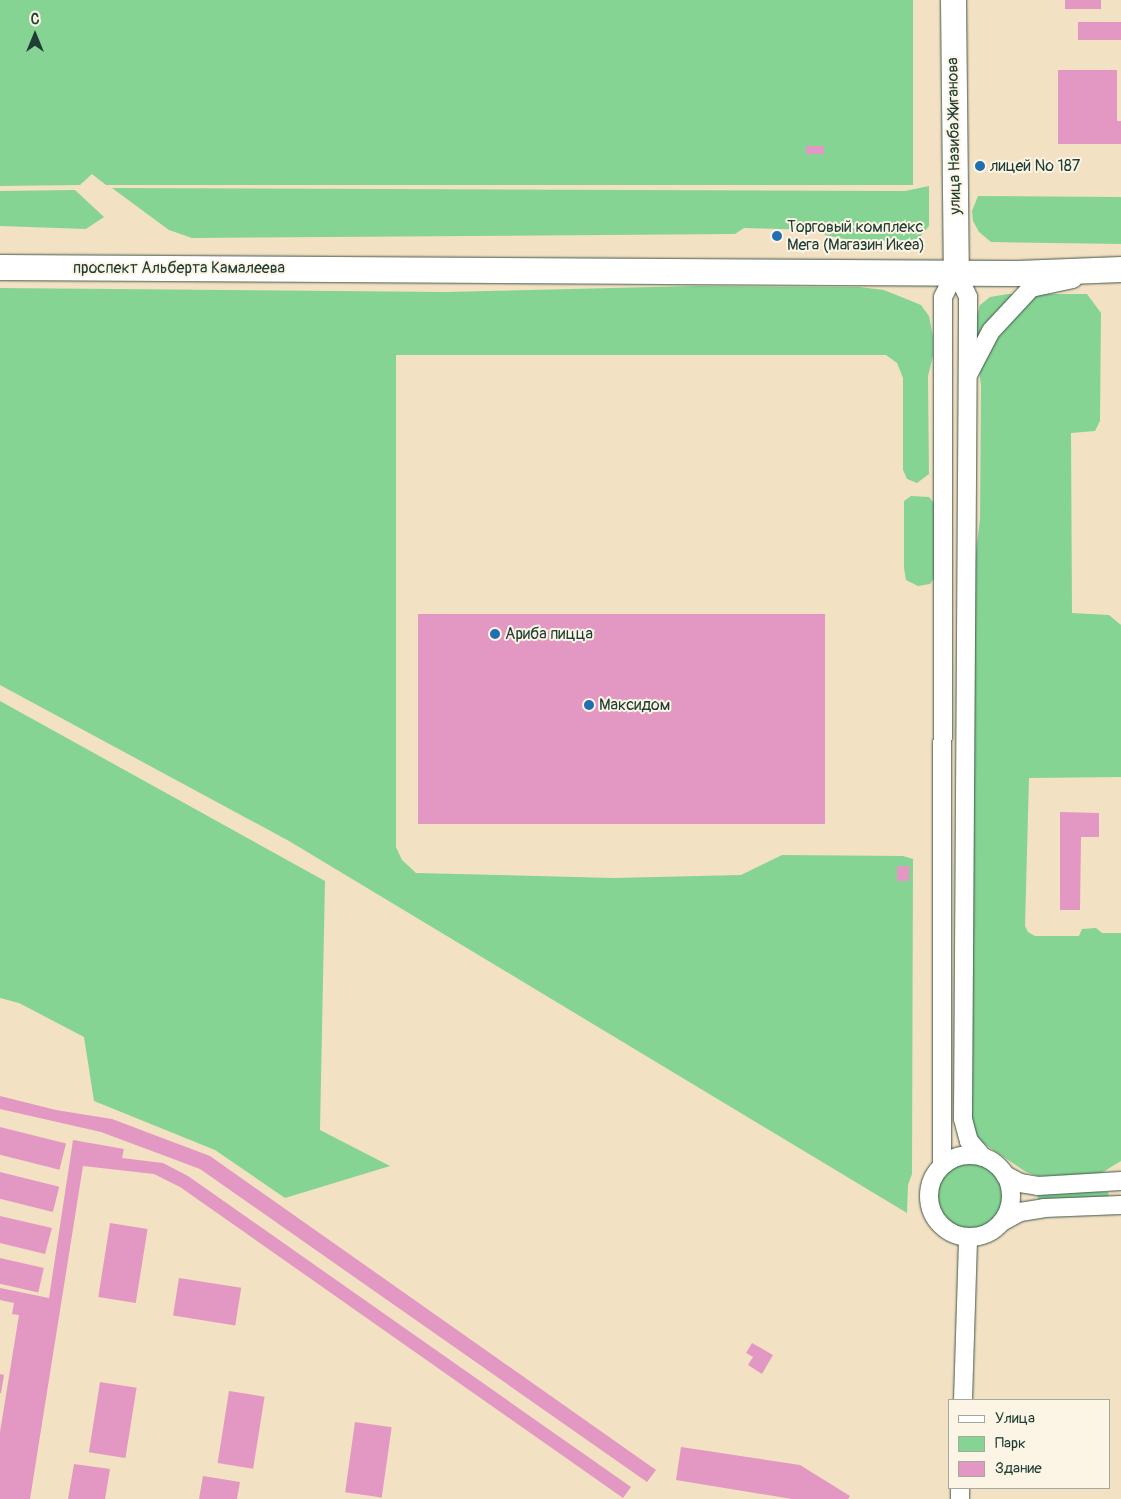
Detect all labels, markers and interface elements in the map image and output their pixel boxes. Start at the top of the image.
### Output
north arrow [10,10,60,60]
text: С [31,11,39,28]
street label: улица Назиба Жиганова [943,57,965,215]
place label: лицей № 187 [990,156,1080,176]
marker: лицей № 187 [974,160,986,172]
place label: Торговый комплекс Мега (Магазин Икеа) [787,217,925,255]
marker: Торговый комплекс Мега (Магазин Икеа) [771,230,783,242]
street label: проспект Альберта Камалеева [73,258,285,278]
place label: Ариба пицца [505,624,593,644]
marker: Ариба пицца [489,628,501,640]
place label: Максидом [599,695,670,715]
marker: Максидом [583,699,595,711]
legend [948,1399,1111,1489]
text: Улица [995,1409,1035,1428]
text: Парк [995,1434,1026,1453]
text: Здание [995,1459,1042,1478]

